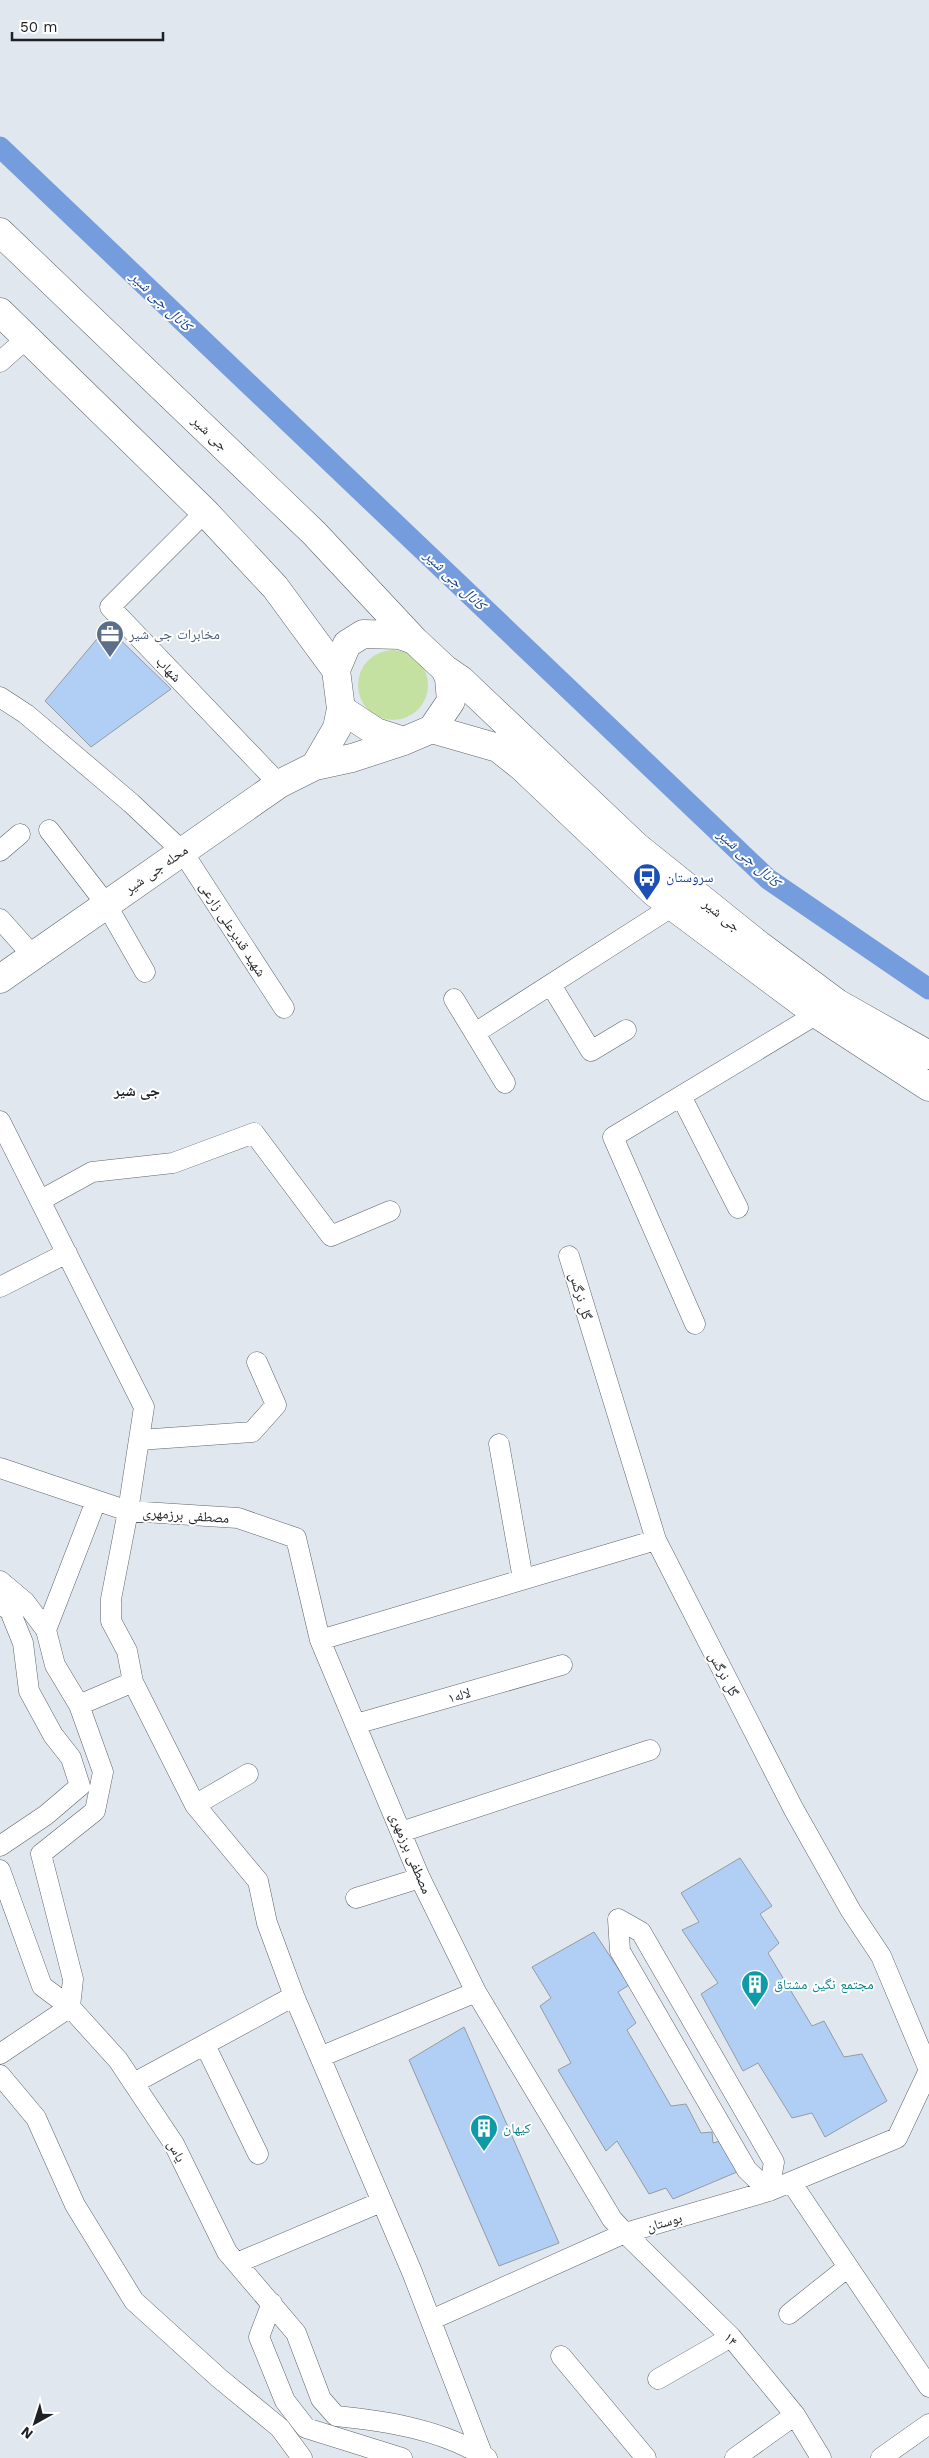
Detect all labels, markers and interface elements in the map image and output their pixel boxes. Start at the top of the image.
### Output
scale bar [12,10,164,42]
text: 50 m [20,18,57,36]
water label: کانال جی شیر [126,267,197,337]
street label: جی شیر [187,412,231,455]
water label: کانال جی شیر [420,546,491,616]
office icon: مخابرات جی شیر [95,619,125,658]
place label: مخابرات جی شیر [128,626,220,643]
street label: شهاب [153,653,185,685]
water label: کانال جی شیر [713,825,786,893]
street label: محله جی شیر [121,841,191,898]
bus stop icon: سروستان [632,862,662,901]
place label: سروستان [666,869,713,886]
street label: شهید قدیرعلی زارعی [196,879,270,980]
street label: جی شیر [699,895,744,936]
district label: جی شیر [113,1082,160,1100]
street label: گل نرگس [565,1271,596,1322]
street label: مصطفی برزمهری [142,1504,230,1527]
street label: گل نرگس [705,1649,743,1700]
street label: لاله۱ [446,1684,472,1706]
street label: مصطفی برزمهری [386,1810,435,1896]
building icon: مجتمع نگین مشتاق [740,1969,770,2008]
place label: مجتمع نگین مشتاق [774,1976,874,1994]
building icon: کیهان [469,2113,499,2152]
place label: کیهان [503,2120,531,2137]
street label: یاس [164,2137,189,2165]
street label: بوستان [644,2209,684,2236]
street label: ۱۴ [721,2329,741,2349]
north arrow [10,2398,60,2448]
text: N [18,2424,36,2443]

